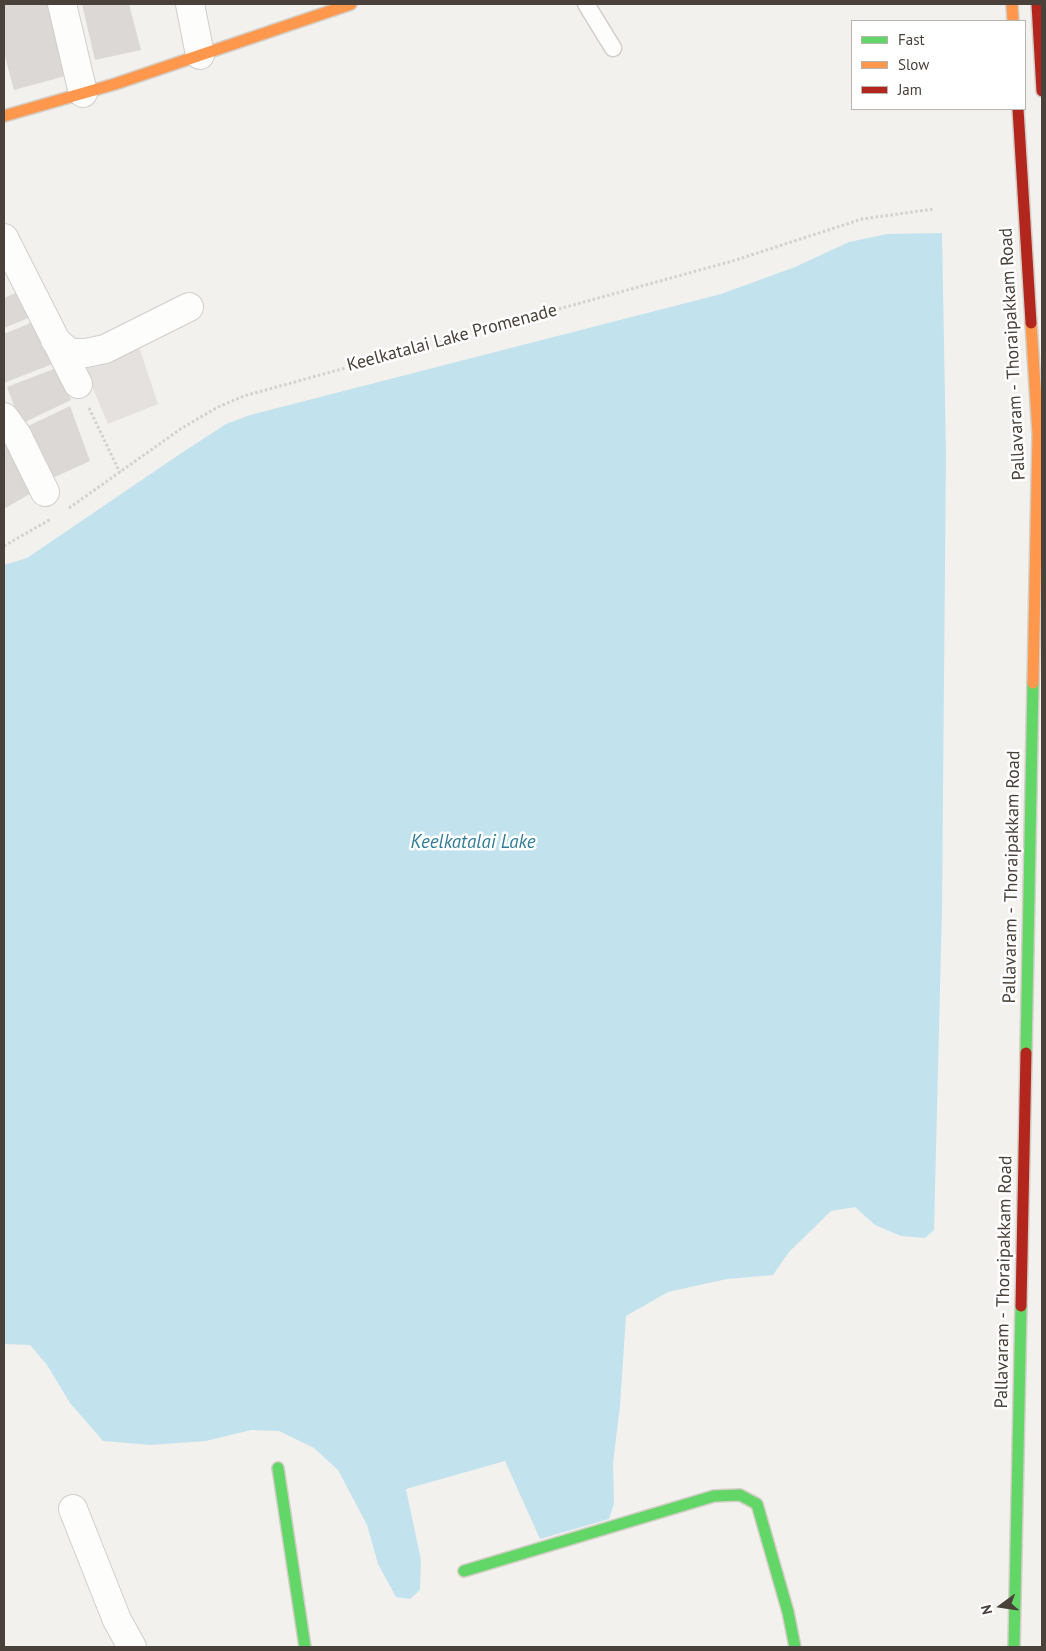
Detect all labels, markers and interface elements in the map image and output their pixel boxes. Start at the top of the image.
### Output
legend [851,20,1026,110]
text: Fast [898,30,925,49]
text: Slow [898,55,929,74]
text: Jam [898,80,922,99]
street label: Pallavaram - Thoraipakkam Road [996,227,1030,481]
street label: Keelkatalai Lake Promenade [345,300,559,376]
street label: Pallavaram - Thoraipakkam Road [999,750,1025,1004]
water label: Keelkatalai Lake [411,832,535,854]
street label: Pallavaram - Thoraipakkam Road [991,1155,1017,1409]
north arrow [976,1581,1026,1631]
text: N [977,1603,996,1616]

